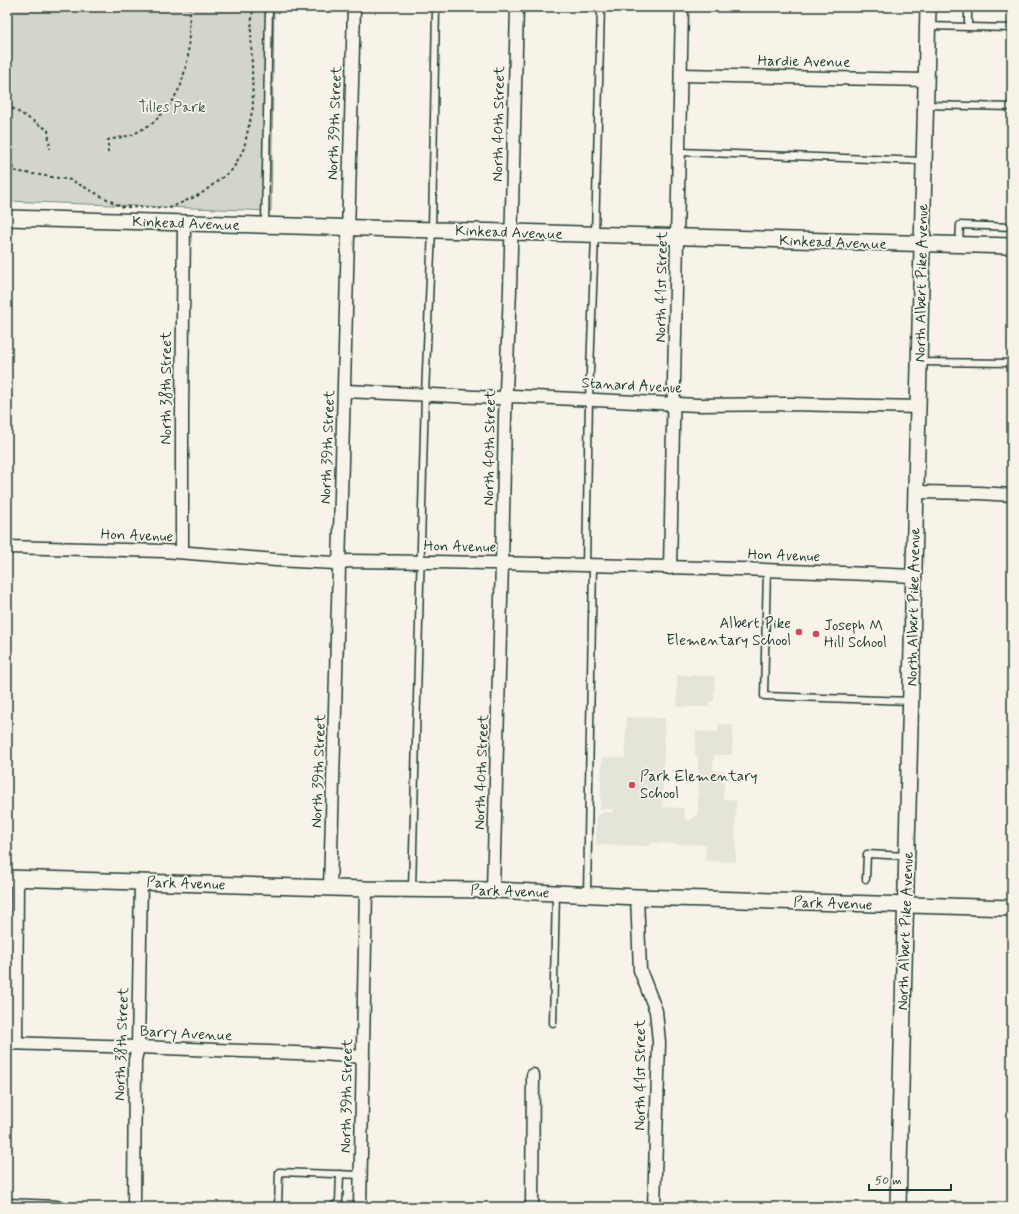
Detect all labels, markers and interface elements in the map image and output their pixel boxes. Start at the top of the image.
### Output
street label: Hardie Avenue [757,51,851,73]
street label: North 39th Street [323,65,347,180]
street label: North 40th Street [488,66,510,182]
park label: Tilles Park [138,98,206,118]
street label: North Albert Pike Avenue [911,203,933,363]
street label: Kinkead Avenue [132,212,240,236]
street label: Kinkead Avenue [455,221,563,245]
street label: North 41st Street [651,231,673,343]
street label: Kinkead Avenue [779,231,887,255]
street label: North 38th Street [157,331,177,445]
street label: Stanard Avenue [581,373,683,399]
street label: North 39th Street [316,389,340,504]
street label: North 40th Street [479,390,501,506]
street label: Hon Avenue [100,525,174,547]
street label: North Albert Pike Avenue [903,527,925,687]
street label: Hon Avenue [424,536,497,558]
street label: Hon Avenue [747,545,821,567]
place label: Albert Pike Elementary School [666,614,791,651]
place label: Joseph M Hill School [824,616,887,653]
marker: Albert Pike Elementary School [794,627,804,637]
marker: Joseph M Hill School [811,629,821,639]
street label: North 39th Street [307,713,331,828]
street label: North 40th Street [470,714,494,830]
place label: Park Elementary School [640,767,757,804]
marker: Park Elementary School [627,780,637,790]
street label: North Albert Pike Avenue [893,851,919,1011]
street label: Park Avenue [146,873,226,895]
street label: Park Avenue [470,881,550,903]
street label: Park Avenue [793,893,873,915]
street label: North 38th Street [110,987,134,1101]
street label: North 41st Street [631,1019,651,1131]
street label: Barry Avenue [139,1022,233,1046]
street label: North 39th Street [336,1039,358,1153]
scale bar [869,1166,951,1192]
text: 50 m [875,1173,902,1189]

